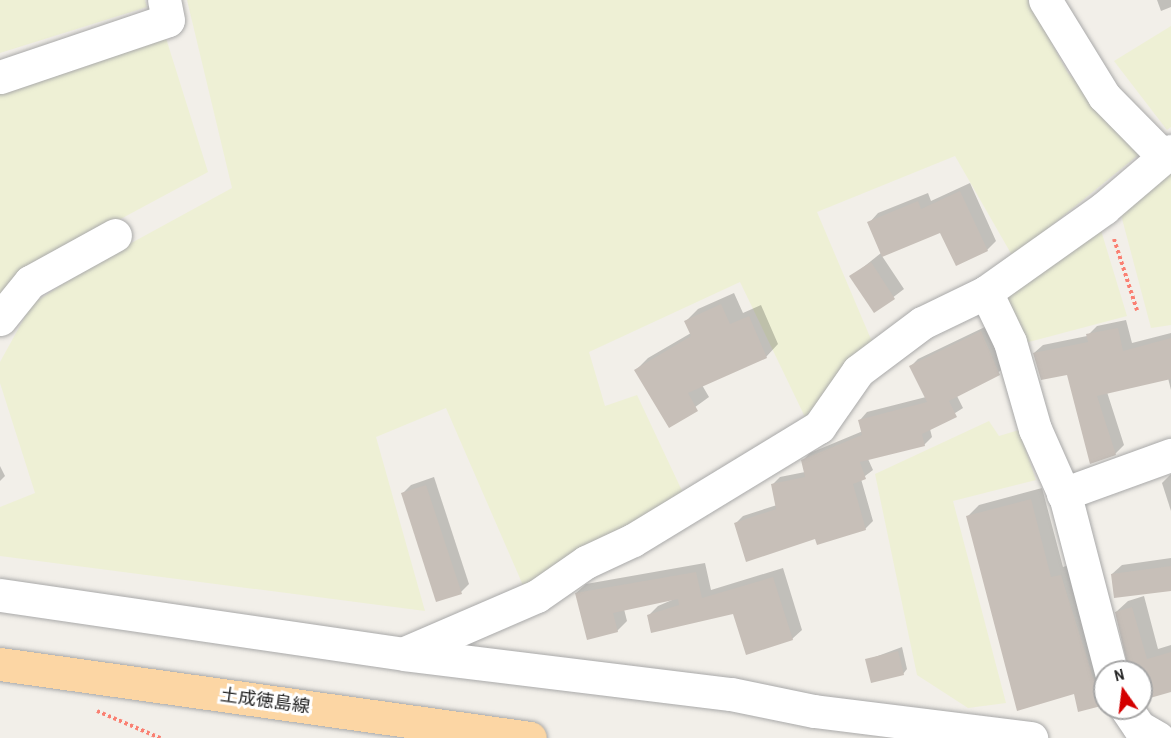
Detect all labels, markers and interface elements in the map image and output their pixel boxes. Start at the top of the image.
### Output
north arrow [1093,660,1153,720]
text: N [1112,663,1126,686]
street label: 土成徳島線 [219,684,311,718]

